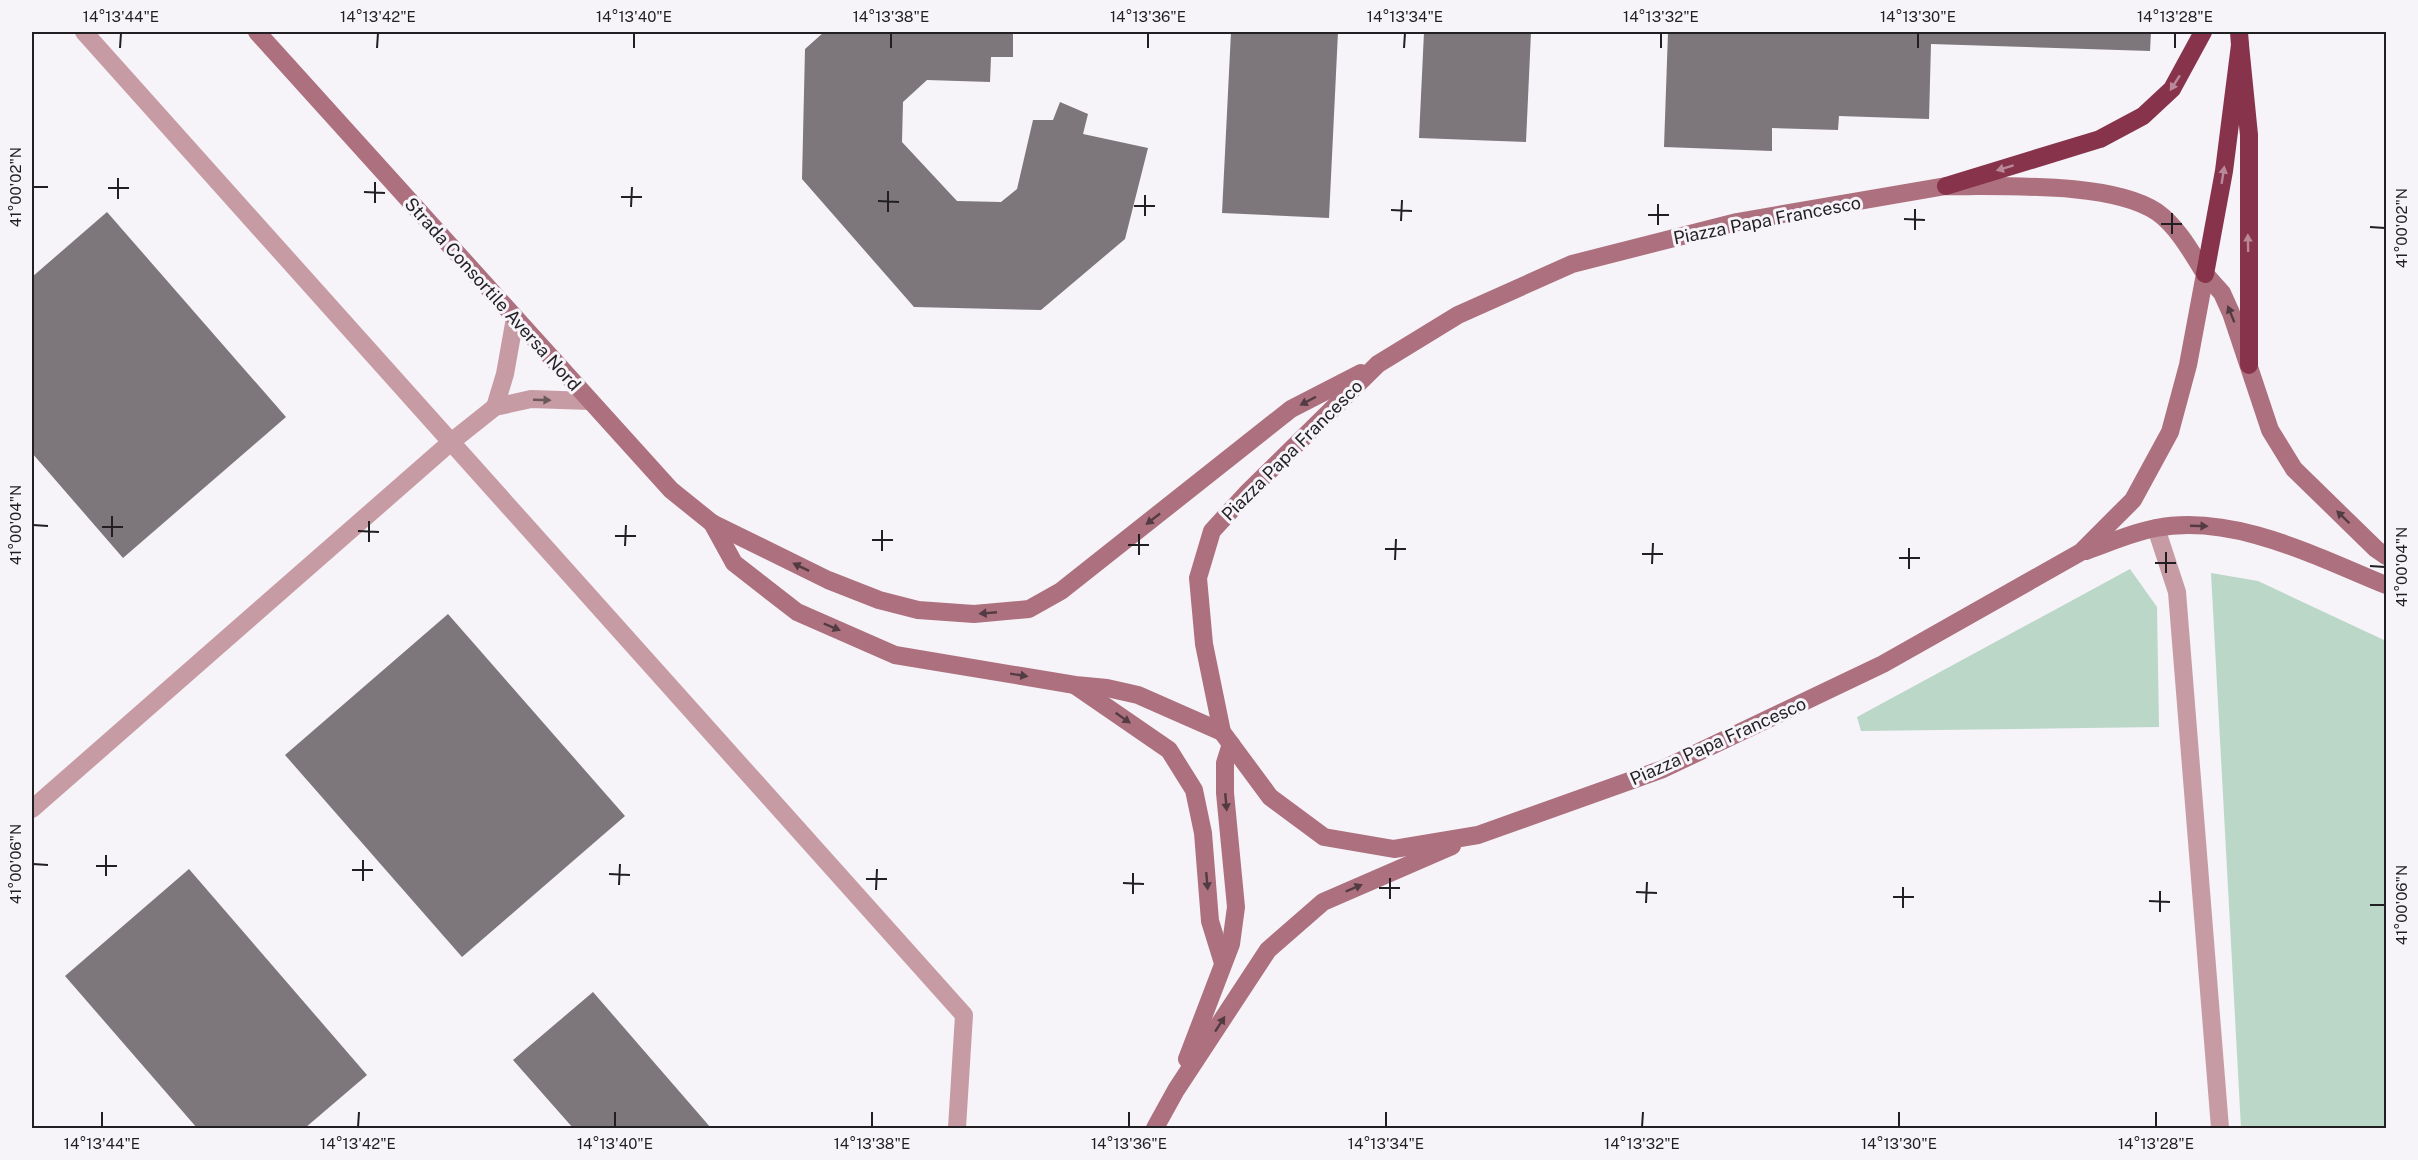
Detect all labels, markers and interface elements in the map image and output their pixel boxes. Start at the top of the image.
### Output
text: 14°13'44"E [83,8,159,25]
text: 14°13'42"E [340,8,416,25]
text: 14°13'40"E [596,8,672,25]
text: 14°13'38"E [853,8,929,25]
text: 14°13'36"E [1110,8,1186,25]
text: 14°13'34"E [1367,8,1443,25]
text: 14°13'32"E [1623,8,1699,25]
text: 14°13'30"E [1880,8,1956,25]
text: 14°13'28"E [2137,8,2213,25]
one-way arrow [2169,74,2180,91]
text: 41°00'02"N [7,147,24,227]
one-way arrow [1996,164,2014,173]
one-way arrow [2219,165,2228,184]
text: 41°00'02"N [2393,188,2410,268]
street label: Piazza Papa Francesco [1671,192,1863,248]
street label: Strada Consortile Aversa Nord [401,193,585,395]
one-way arrow [2243,234,2253,253]
one-way arrow [2226,305,2235,323]
street label: Piazza Papa Francesco [1217,375,1367,525]
one-way arrow [532,395,551,404]
one-way arrow [1299,396,1316,406]
text: 41°00'04"N [7,485,24,565]
one-way arrow [2336,511,2350,525]
one-way arrow [1145,512,1160,524]
one-way arrow [2189,521,2208,530]
text: 41°00'04"N [2393,527,2410,607]
one-way arrow [792,562,809,572]
one-way arrow [978,608,997,618]
one-way arrow [823,622,841,632]
one-way arrow [1010,671,1029,680]
street label: Piazza Papa Francesco [1627,693,1809,789]
one-way arrow [1115,712,1131,723]
one-way arrow [1221,792,1230,811]
text: 41°00'06"N [7,824,24,904]
text: 41°00'06"N [2393,865,2410,945]
one-way arrow [1202,871,1212,890]
one-way arrow [1345,883,1363,893]
one-way arrow [1214,1015,1225,1032]
text: 14°13'44"E [64,1135,140,1152]
text: 14°13'42"E [320,1135,396,1152]
text: 14°13'40"E [577,1135,653,1152]
text: 14°13'38"E [834,1135,910,1152]
text: 14°13'36"E [1091,1135,1167,1152]
text: 14°13'34"E [1348,1135,1424,1152]
text: 14°13'32"E [1604,1135,1680,1152]
text: 14°13'30"E [1861,1135,1937,1152]
text: 14°13'28"E [2118,1135,2194,1152]

